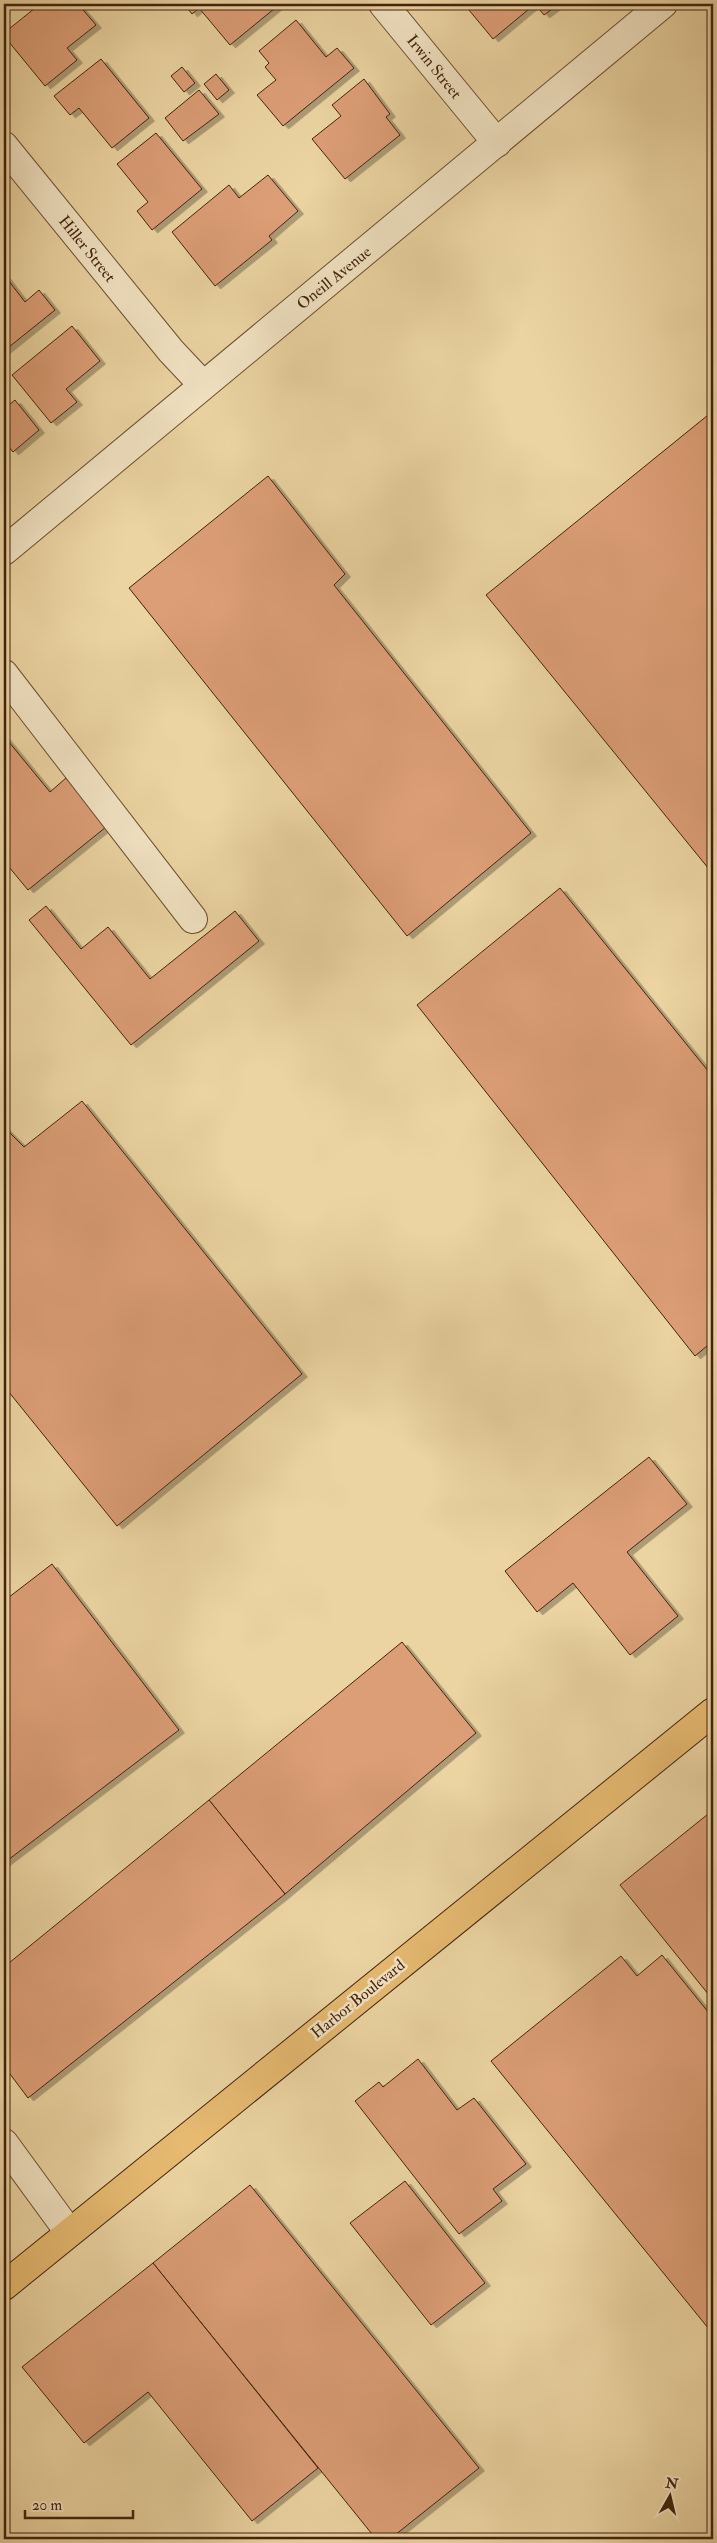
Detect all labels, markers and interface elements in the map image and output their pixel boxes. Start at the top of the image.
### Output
street label: Irwin Street [402,31,466,103]
street label: Hiller Street [54,212,120,286]
street label: Oneill Avenue [293,242,376,314]
street label: Harbor Boulevard [307,1955,409,2043]
north arrow [644,2470,694,2520]
text: N [663,2474,680,2493]
scale bar [25,2488,132,2520]
text: 20 m [32,2496,62,2515]

